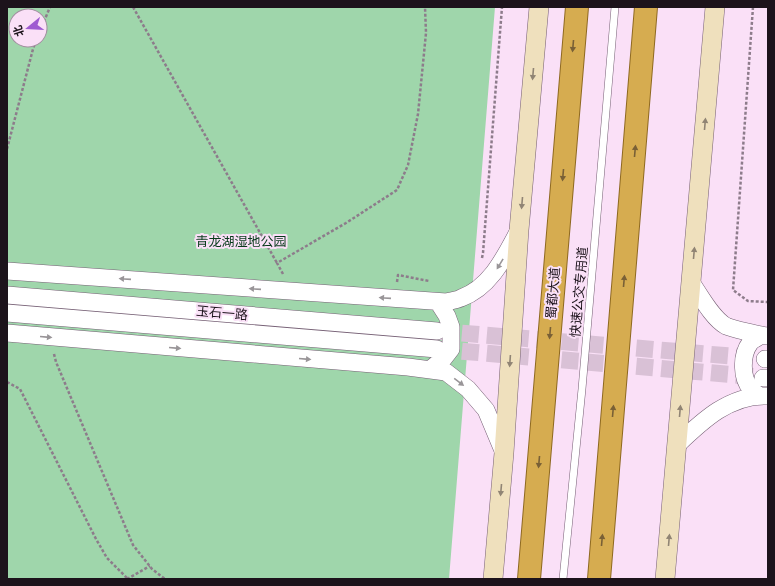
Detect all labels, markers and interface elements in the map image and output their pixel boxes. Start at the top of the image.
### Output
north arrow [8,8,48,48]
text: 北 [10,24,27,38]
one-way arrow [570,40,577,52]
one-way arrow [530,68,536,80]
one-way arrow [701,118,708,130]
one-way arrow [631,145,638,158]
one-way arrow [559,169,566,181]
one-way arrow [518,197,525,209]
park label: 青龙湖湿地公园 [195,233,287,250]
street label: 快速公交专用道 [567,246,591,338]
one-way arrow [690,247,697,259]
one-way arrow [497,258,504,270]
street label: 蜀都大道 [542,266,564,320]
one-way arrow [621,275,627,287]
one-way arrow [119,276,131,283]
one-way arrow [249,285,261,292]
one-way arrow [379,295,391,302]
street label: 玉石一路 [195,302,249,324]
one-way arrow [546,327,553,339]
one-way arrow [40,333,52,340]
one-way arrow [169,344,181,351]
one-way arrow [299,355,311,362]
one-way arrow [507,355,514,367]
one-way arrow [454,378,465,386]
one-way arrow [610,405,617,417]
one-way arrow [676,405,683,417]
one-way arrow [535,456,542,468]
one-way arrow [497,484,504,497]
one-way arrow [599,534,606,546]
one-way arrow [665,534,672,546]

